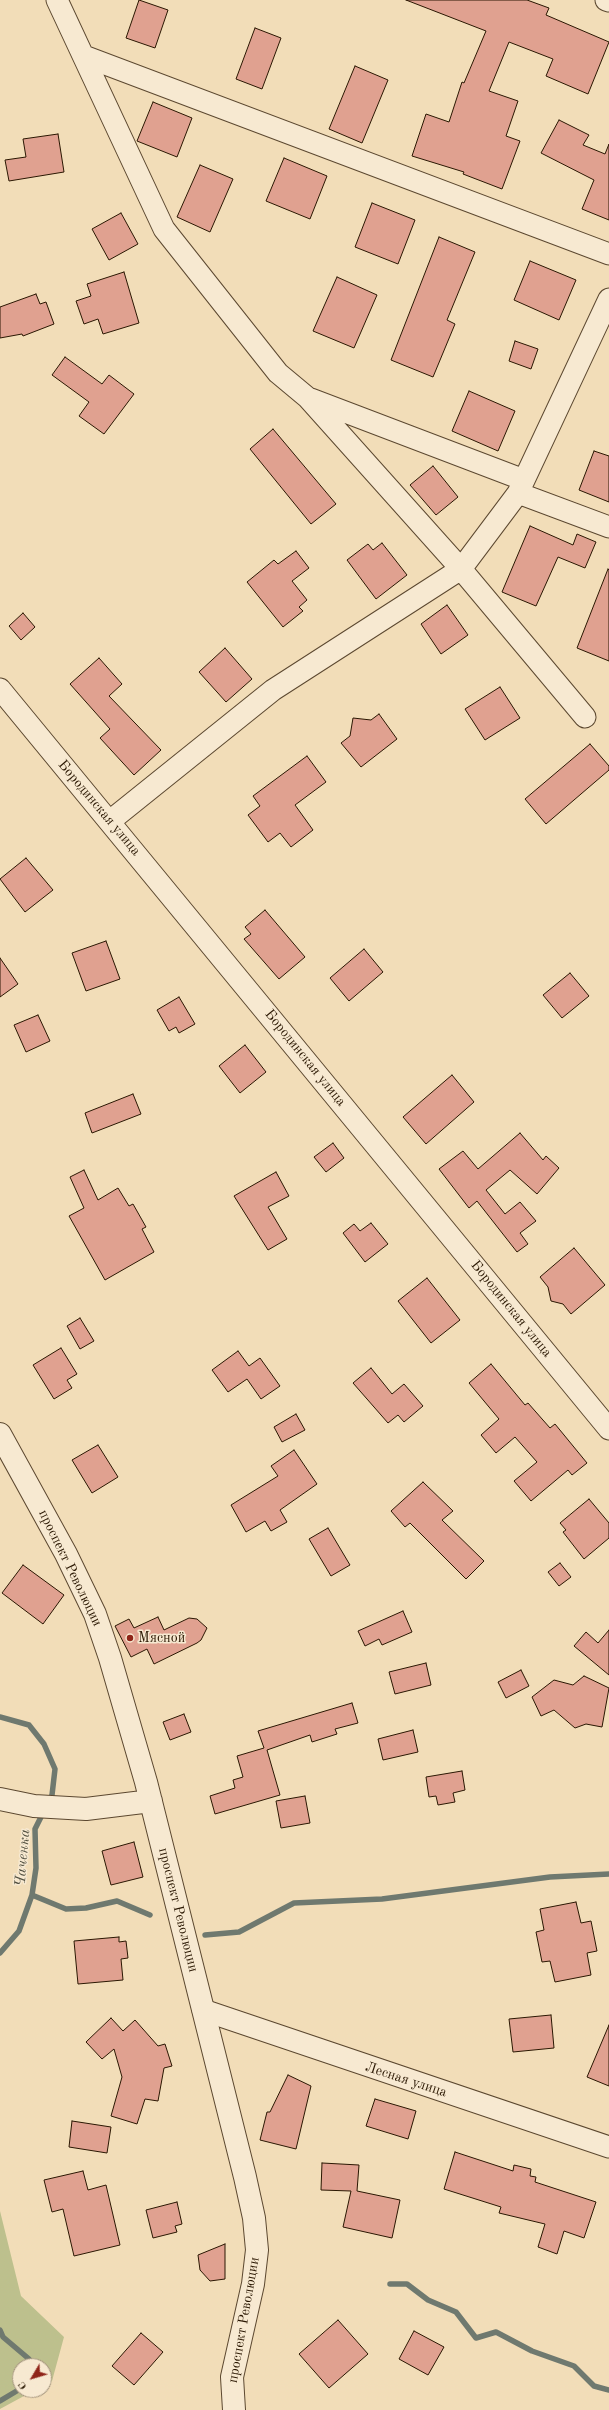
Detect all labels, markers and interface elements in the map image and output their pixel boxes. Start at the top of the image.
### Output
street label: Бородинская улица [54,757,144,859]
street label: Бородинская улица [261,1006,349,1110]
street label: Бородинская улица [467,1257,555,1361]
street label: проспект Революции [34,1507,106,1629]
place label: Мясной [138,1630,185,1646]
marker: Мясной [125,1633,135,1643]
water label: Чаченка [12,1828,34,1888]
street label: проспект Революции [154,1846,202,1974]
street label: Лесная улица [363,2059,449,2101]
street label: проспект Революции [225,2256,263,2384]
north arrow [12,2358,52,2398]
text: С [16,2379,30,2391]

